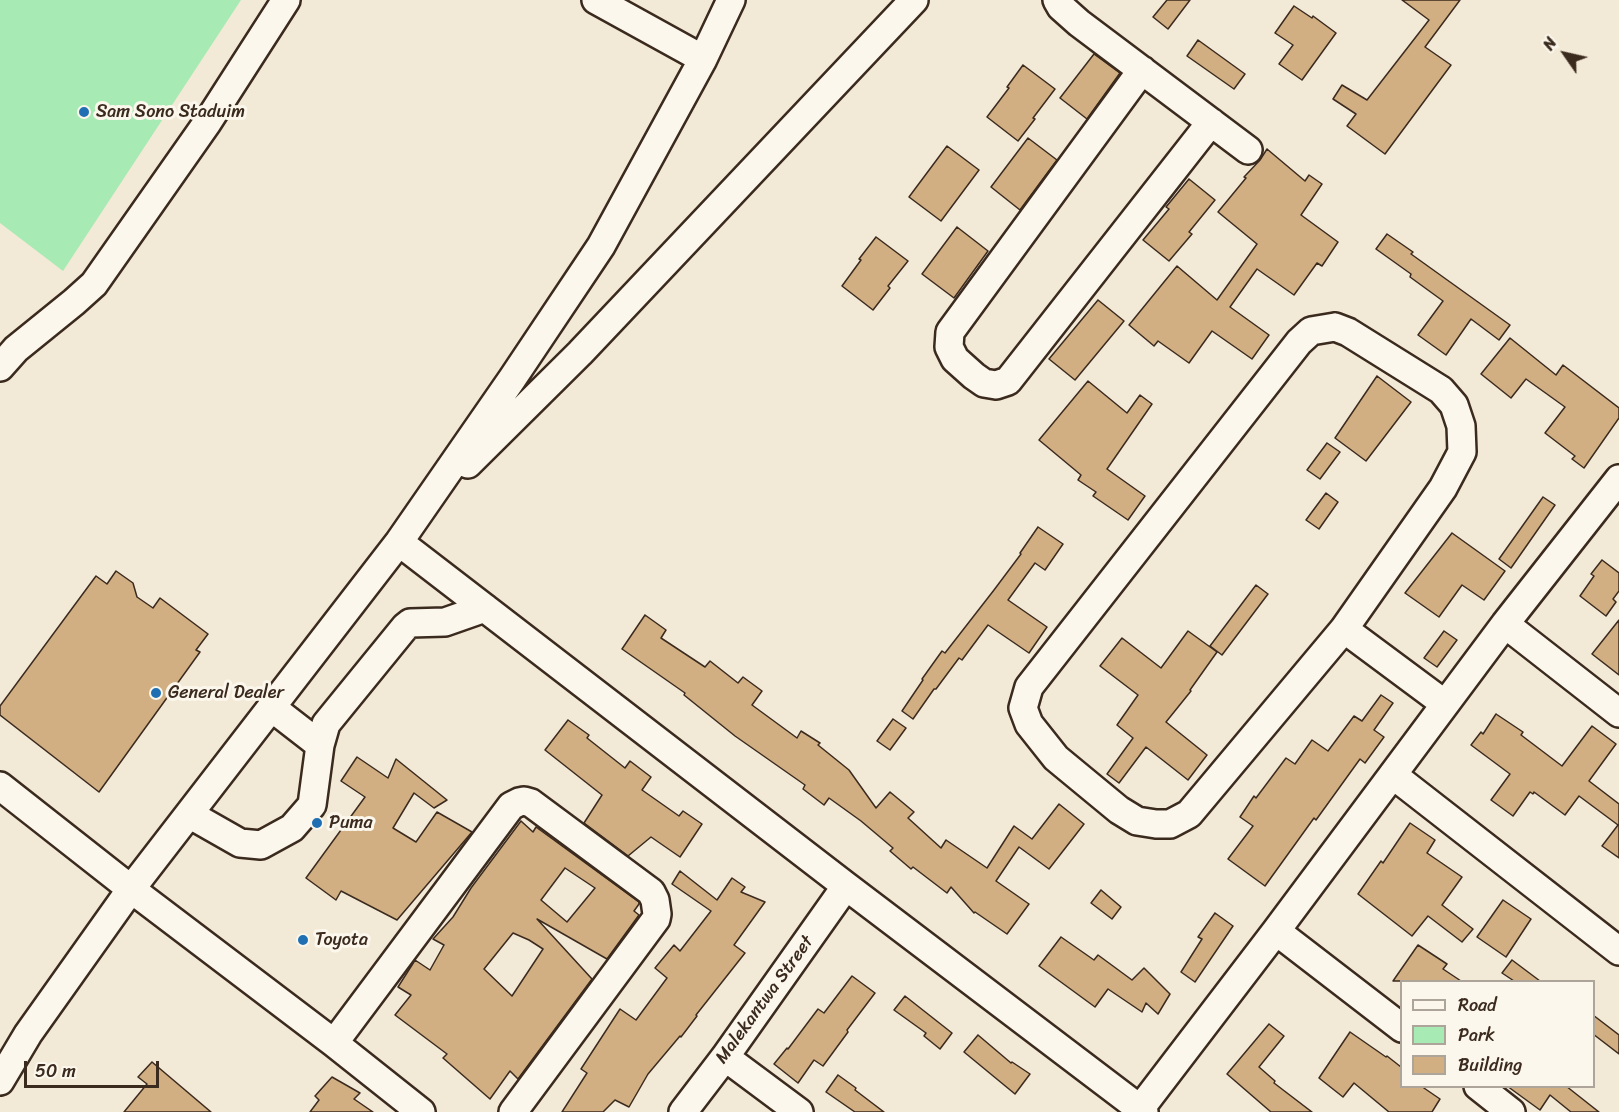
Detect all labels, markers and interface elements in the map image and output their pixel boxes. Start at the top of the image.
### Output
north arrow [1535,24,1595,84]
text: N [1535,31,1565,56]
place label: Sam Sono Staduim [96,101,245,123]
marker: Sam Sono Staduim [77,105,91,119]
place label: General Dealer [168,682,284,704]
marker: General Dealer [149,686,163,700]
place label: Puma [329,812,372,834]
marker: Puma [310,816,324,830]
place label: Toyota [315,929,368,951]
street label: Malekantwa Street [711,932,819,1068]
marker: Toyota [296,933,310,947]
legend [1400,980,1595,1088]
text: Road [1458,989,1497,1021]
text: Park [1458,1019,1495,1051]
scale bar [27,1049,162,1087]
text: Building [1458,1049,1522,1081]
text: 50 m [35,1055,76,1087]

